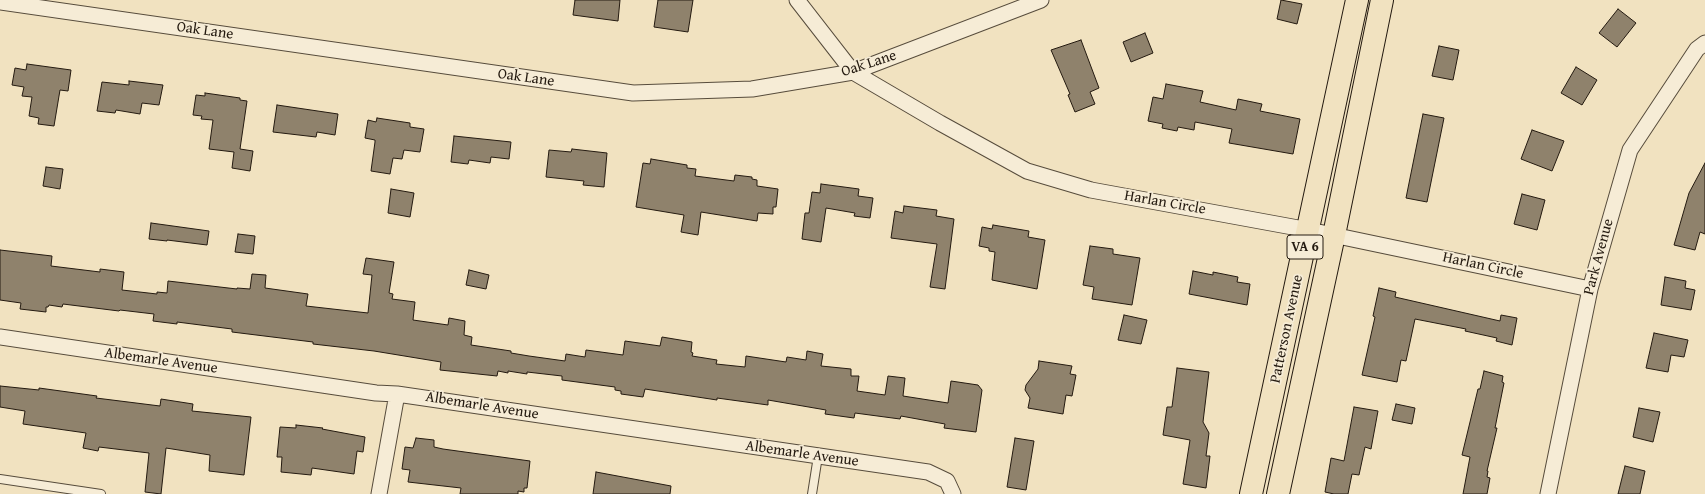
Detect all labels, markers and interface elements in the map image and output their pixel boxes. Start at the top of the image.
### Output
street label: Oak Lane [176,18,234,44]
street label: Oak Lane [839,47,899,81]
street label: Oak Lane [497,65,555,91]
street label: Harlan Circle [1123,187,1207,219]
street label: Park Avenue [1580,217,1618,297]
road number: VA 6 [1287,235,1323,259]
street label: Harlan Circle [1441,249,1525,283]
street label: Patterson Avenue [1267,273,1307,385]
street label: Albemarle Avenue [103,344,219,378]
street label: Albemarle Avenue [424,388,540,424]
street label: Albemarle Avenue [744,437,860,471]

